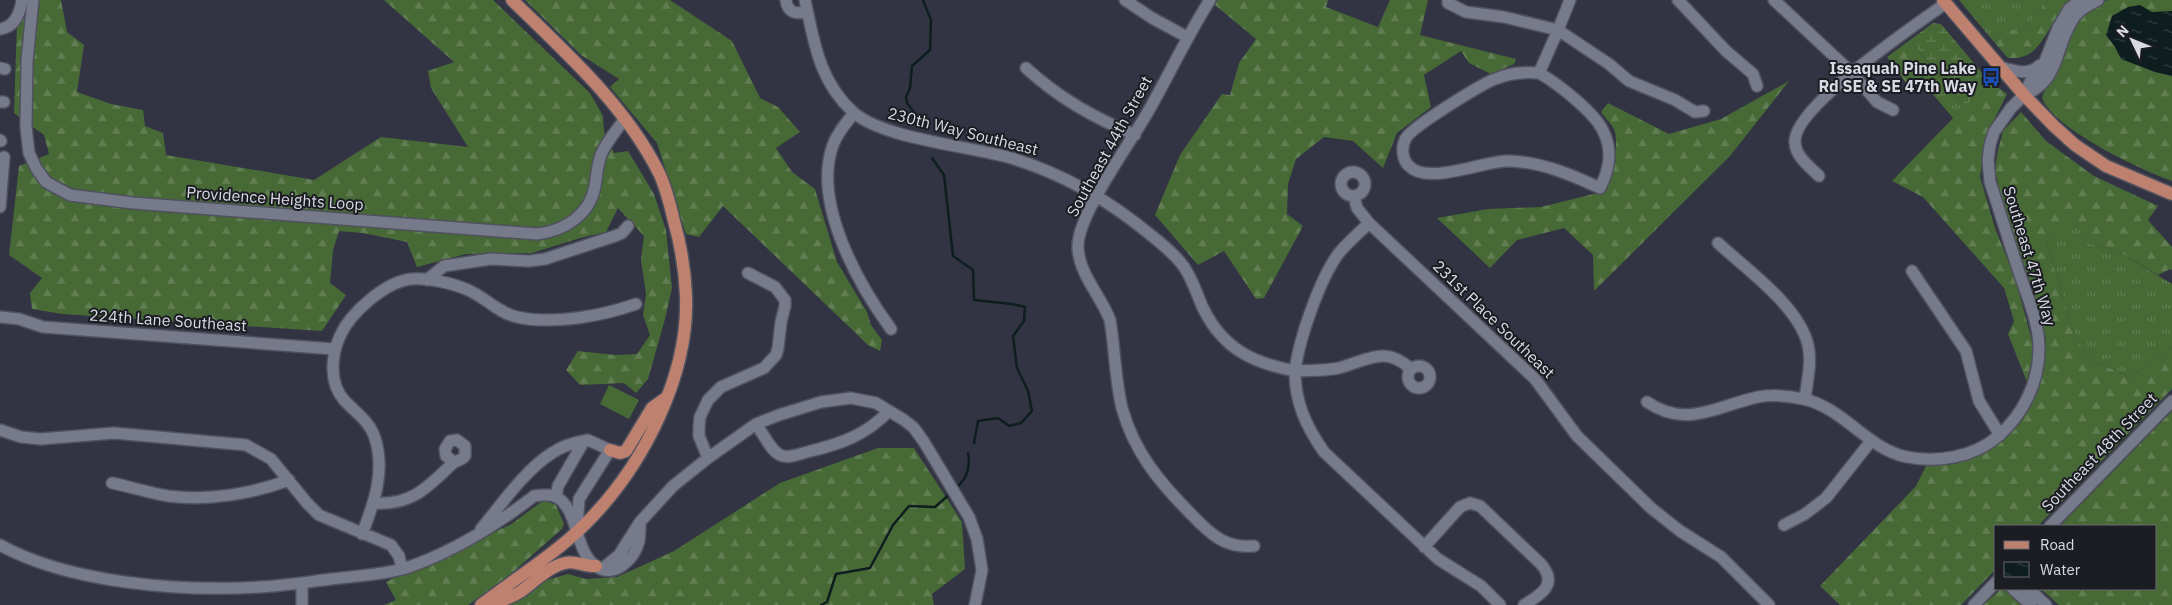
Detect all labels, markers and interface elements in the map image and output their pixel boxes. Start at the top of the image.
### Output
north arrow [2107,15,2157,65]
text: N [2112,21,2133,41]
place label: Issaquah Pine Lake Rd SE & SE 47th Way [1818,58,1976,96]
bus stop icon: Issaquah Pine Lake Rd SE & SE 47th Way [1980,66,2002,88]
street label: Southeast 44th Street [1062,72,1156,220]
street label: 230th Way Southeast [886,103,1040,159]
street label: Providence Heights Loop [186,182,364,214]
street label: Southeast 47th Way [1999,184,2061,328]
street label: 231st Place Southeast [1429,256,1559,382]
street label: 224th Lane Southeast [88,305,248,335]
street label: Southeast 48th Street [2037,388,2161,516]
legend [1994,525,2157,590]
text: Road [2040,535,2075,554]
text: Water [2040,560,2081,579]

